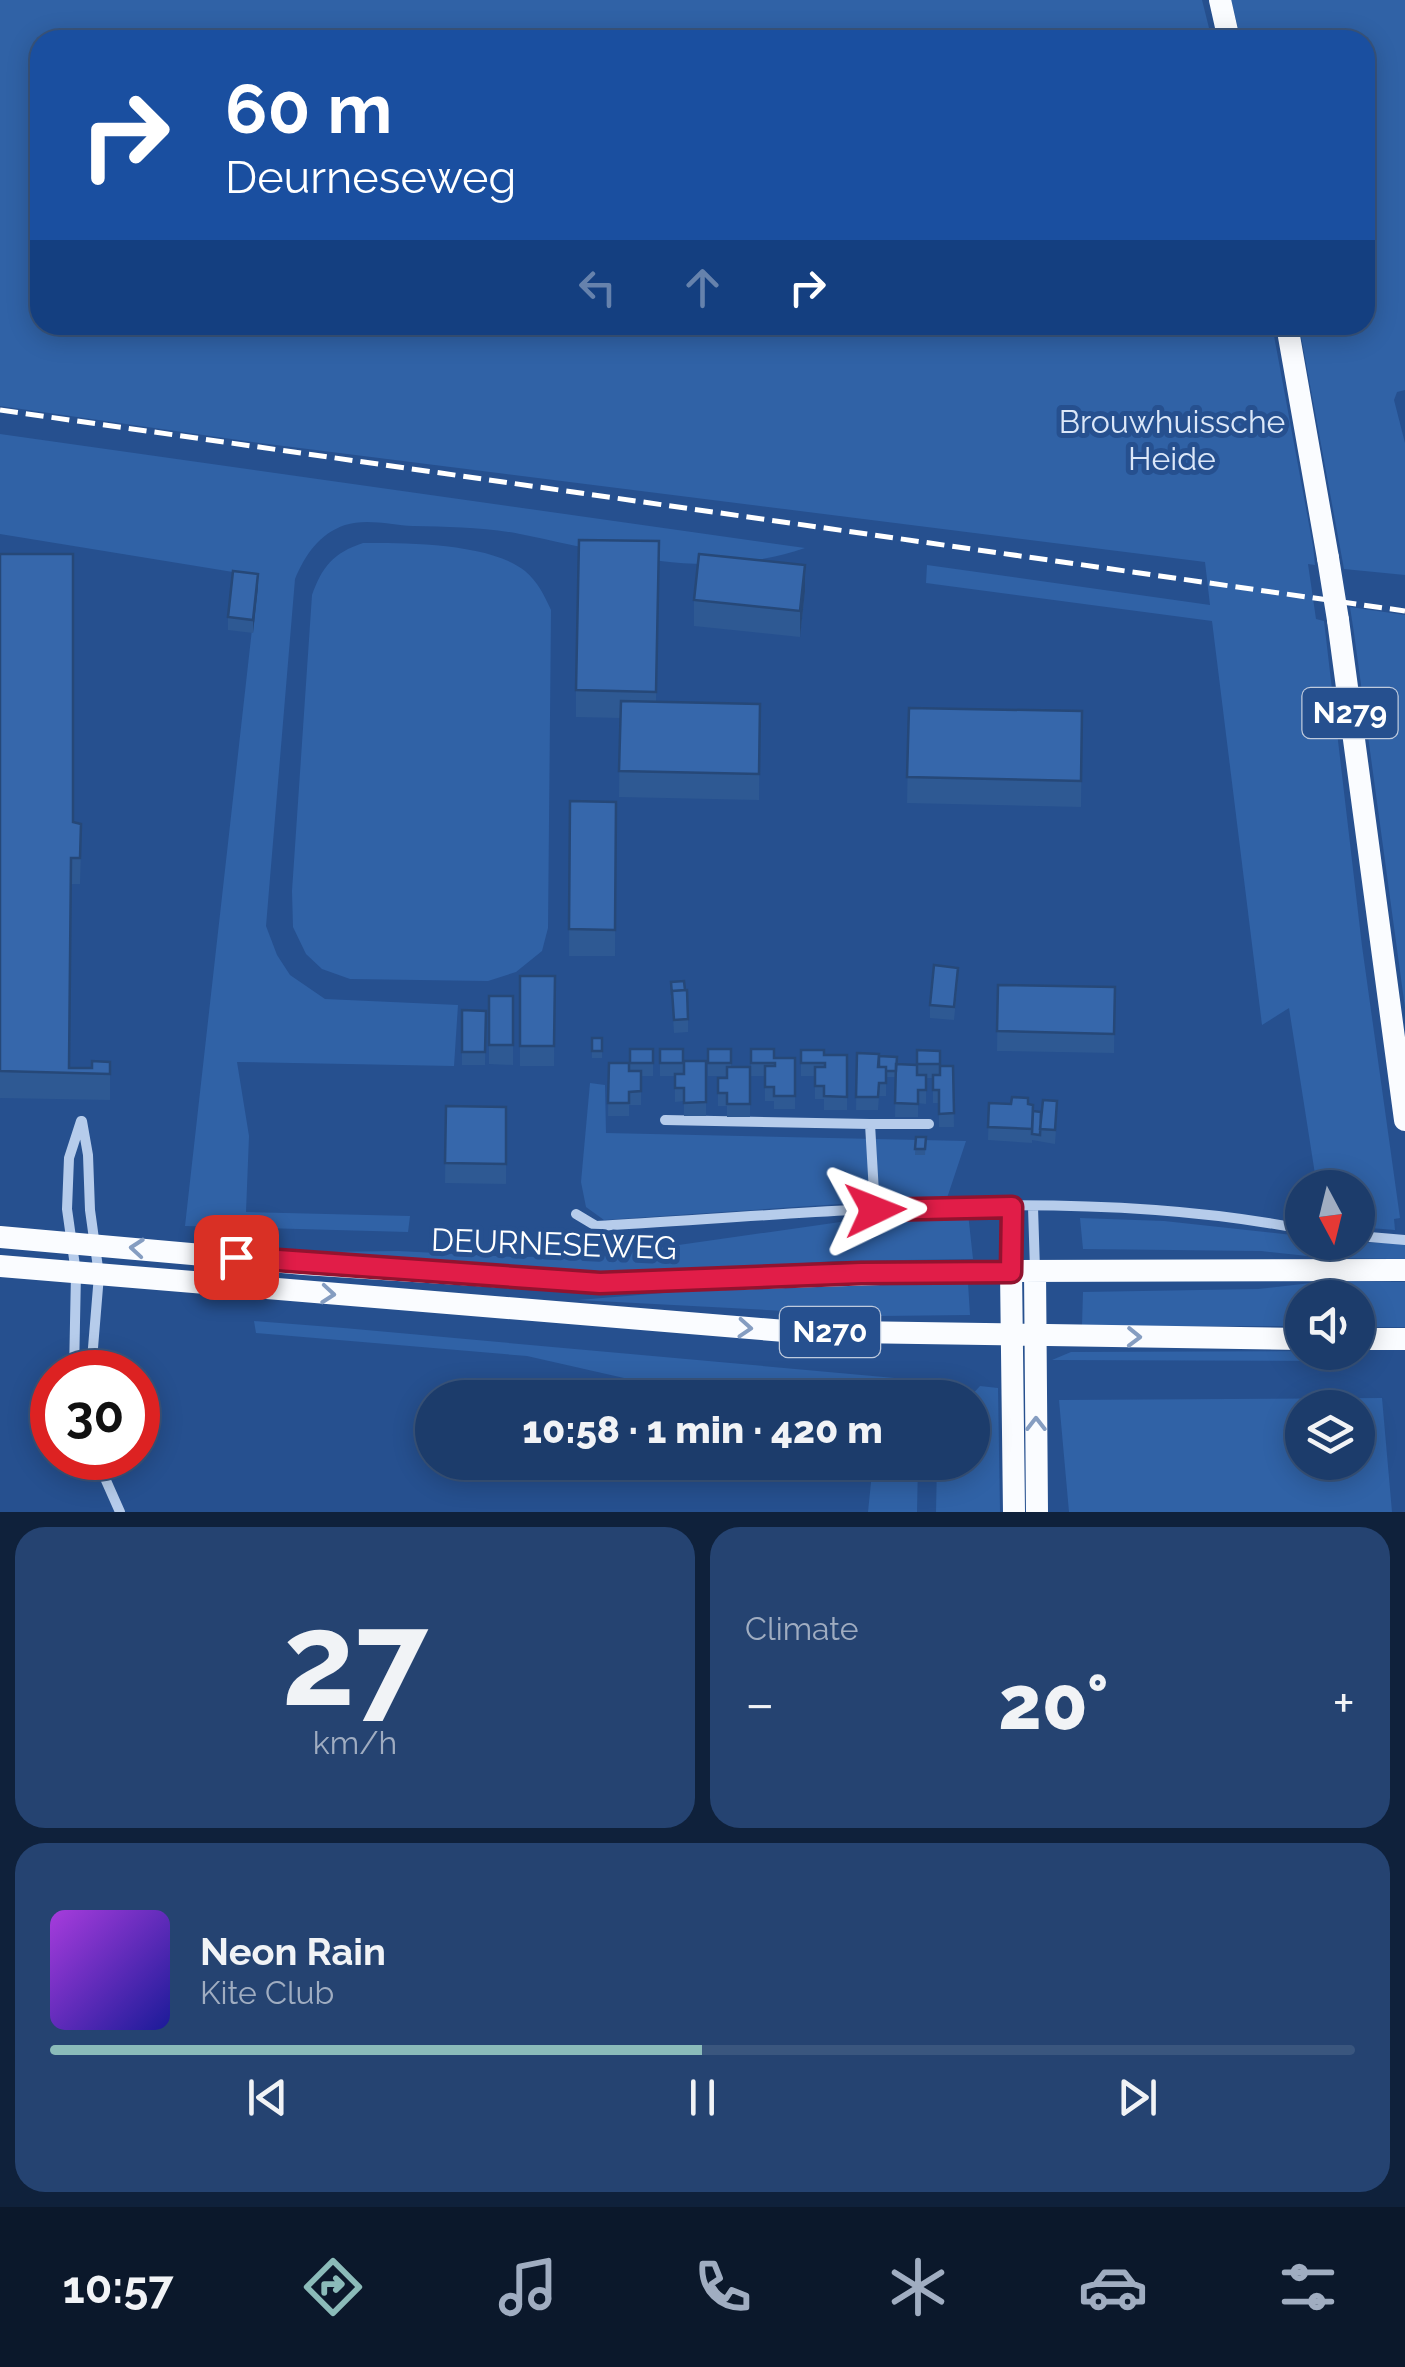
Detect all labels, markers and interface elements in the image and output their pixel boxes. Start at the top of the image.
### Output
text: 60 m [225,67,392,149]
icon: right [60,70,190,200]
text: Deurneseweg [225,151,516,204]
icon: left [570,260,625,315]
icon: ahead [675,260,730,315]
icon: right [780,260,835,315]
park label: Brouwhuissche Heide [1059,403,1285,477]
road number: N279 [1302,688,1398,738]
position arrow [823,1158,927,1262]
north arrow [1285,1170,1375,1260]
map controls [1285,1170,1375,1480]
pin [194,1215,279,1300]
street label: DEURNESEWEG [431,1221,677,1266]
icon: arrive [209,1230,264,1285]
one-way arrow [129,1237,145,1259]
button: sound [1285,1280,1375,1370]
one-way arrow [321,1282,337,1304]
road number: N270 [780,1307,880,1357]
one-way arrow [738,1317,754,1338]
one-way arrow [1126,1326,1142,1348]
speed limit sign: 30 [30,1350,160,1480]
button: layers [1285,1390,1375,1480]
text: 10:58 · 1 min · 420 m [522,1407,883,1452]
one-way arrow [1025,1416,1047,1432]
text: 27 [282,1583,428,1735]
text: Climate [745,1610,859,1647]
text: 20° [998,1658,1109,1747]
text: − [745,1671,775,1736]
text: + [1332,1671,1355,1736]
text: km/h [313,1724,397,1761]
text: Neon Rain [200,1929,386,1974]
text: Kite Club [200,1974,334,2011]
icon: previous [240,2070,295,2125]
icon: pause [675,2070,730,2125]
icon: next [1110,2070,1165,2125]
icon: directions [298,2252,368,2322]
icon: music [493,2252,563,2322]
icon: phone [688,2252,758,2322]
icon: climate [883,2252,953,2322]
icon: car [1078,2252,1148,2322]
icon: filters [1273,2252,1343,2322]
text: 10:57 [62,2261,174,2314]

